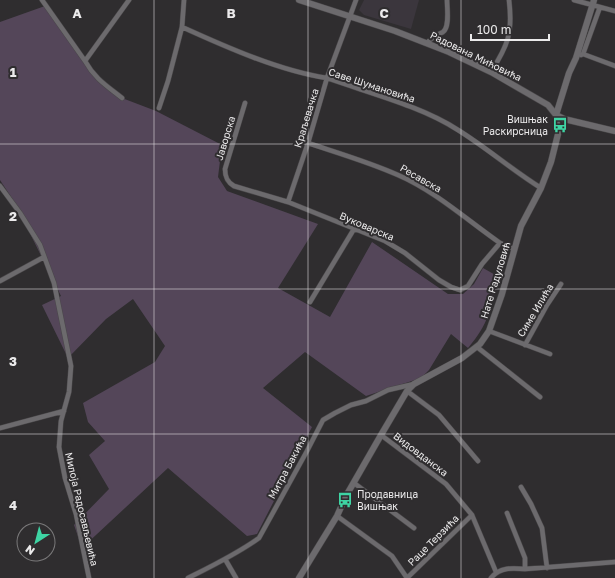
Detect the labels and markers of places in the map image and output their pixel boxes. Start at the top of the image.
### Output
place label: Вишњак Раскирсница [483,113,548,137]
bus stop icon: Вишњак Раскирсница [551,116,569,134]
place label: Продавница Вишњак [357,488,418,512]
bus stop icon: Продавница Вишњак [336,491,354,509]

